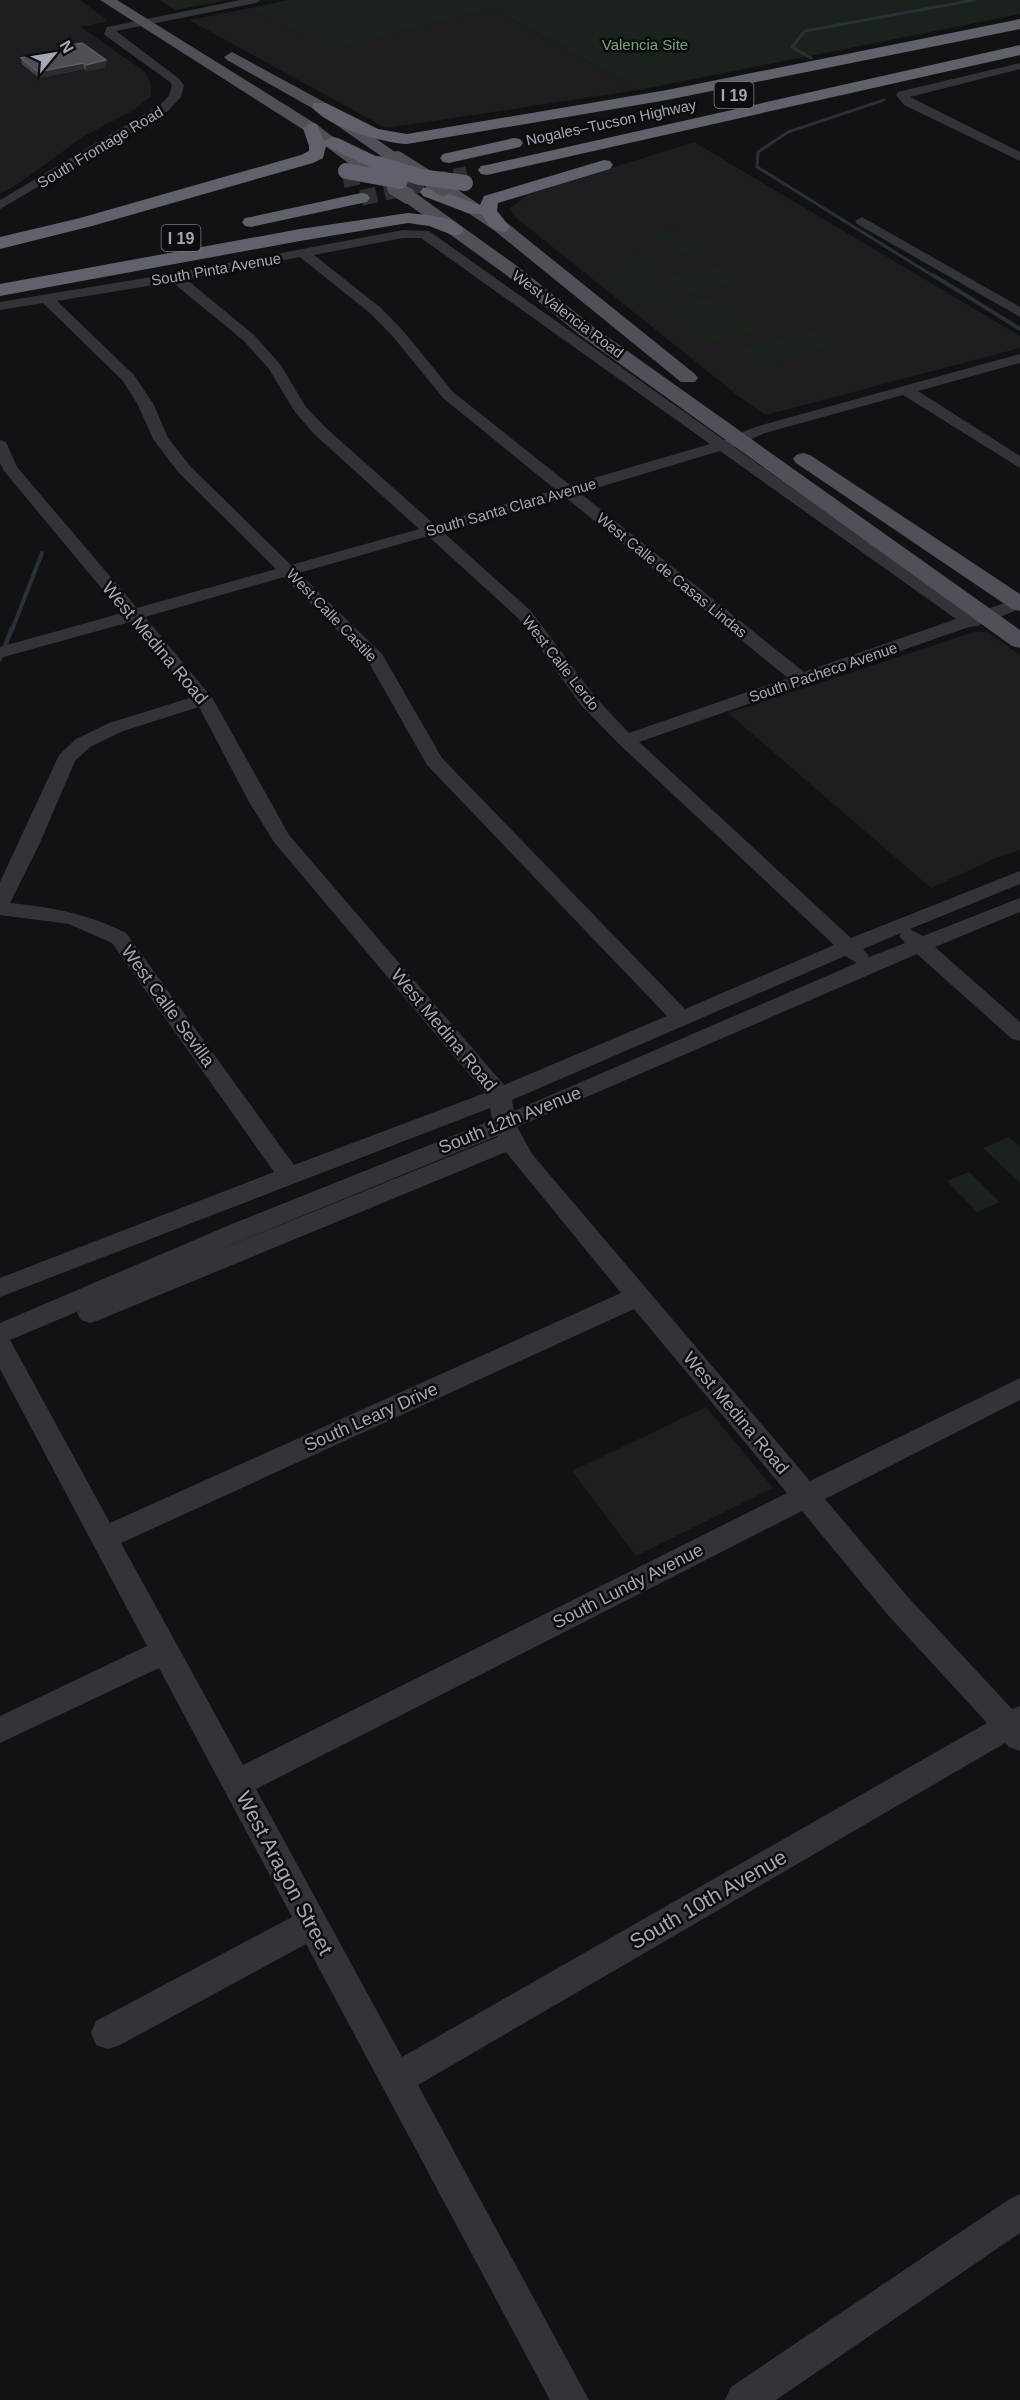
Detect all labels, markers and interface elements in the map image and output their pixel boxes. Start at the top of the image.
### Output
north arrow [24,24,84,84]
park label: Valencia Site [602,36,688,53]
text: N [56,37,77,56]
road number: I 19 [714,82,754,108]
street label: Nogales–Tucson Highway [524,96,698,148]
street label: South Frontage Road [34,103,166,191]
road number: I 19 [162,225,201,251]
street label: South Pinta Avenue [150,249,282,289]
street label: West Valencia Road [509,267,627,361]
street label: South Santa Clara Avenue [424,474,598,540]
street label: West Calle de Casas Lindas [594,509,750,641]
street label: West Calle Castile [283,565,381,665]
street label: West Medina Road [98,578,212,708]
street label: West Calle Lerdo [519,613,603,713]
street label: South Pacheco Avenue [747,639,899,705]
street label: West Calle Sevilla [117,942,219,1071]
street label: West Medina Road [387,965,501,1095]
street label: South 12th Avenue [436,1082,584,1158]
street label: West Medina Road [679,1348,793,1478]
street label: South Leary Drive [301,1379,441,1455]
street label: South Lundy Avenue [550,1539,706,1633]
street label: West Aragon Street [232,1787,338,1959]
street label: South 10th Avenue [626,1845,790,1953]

